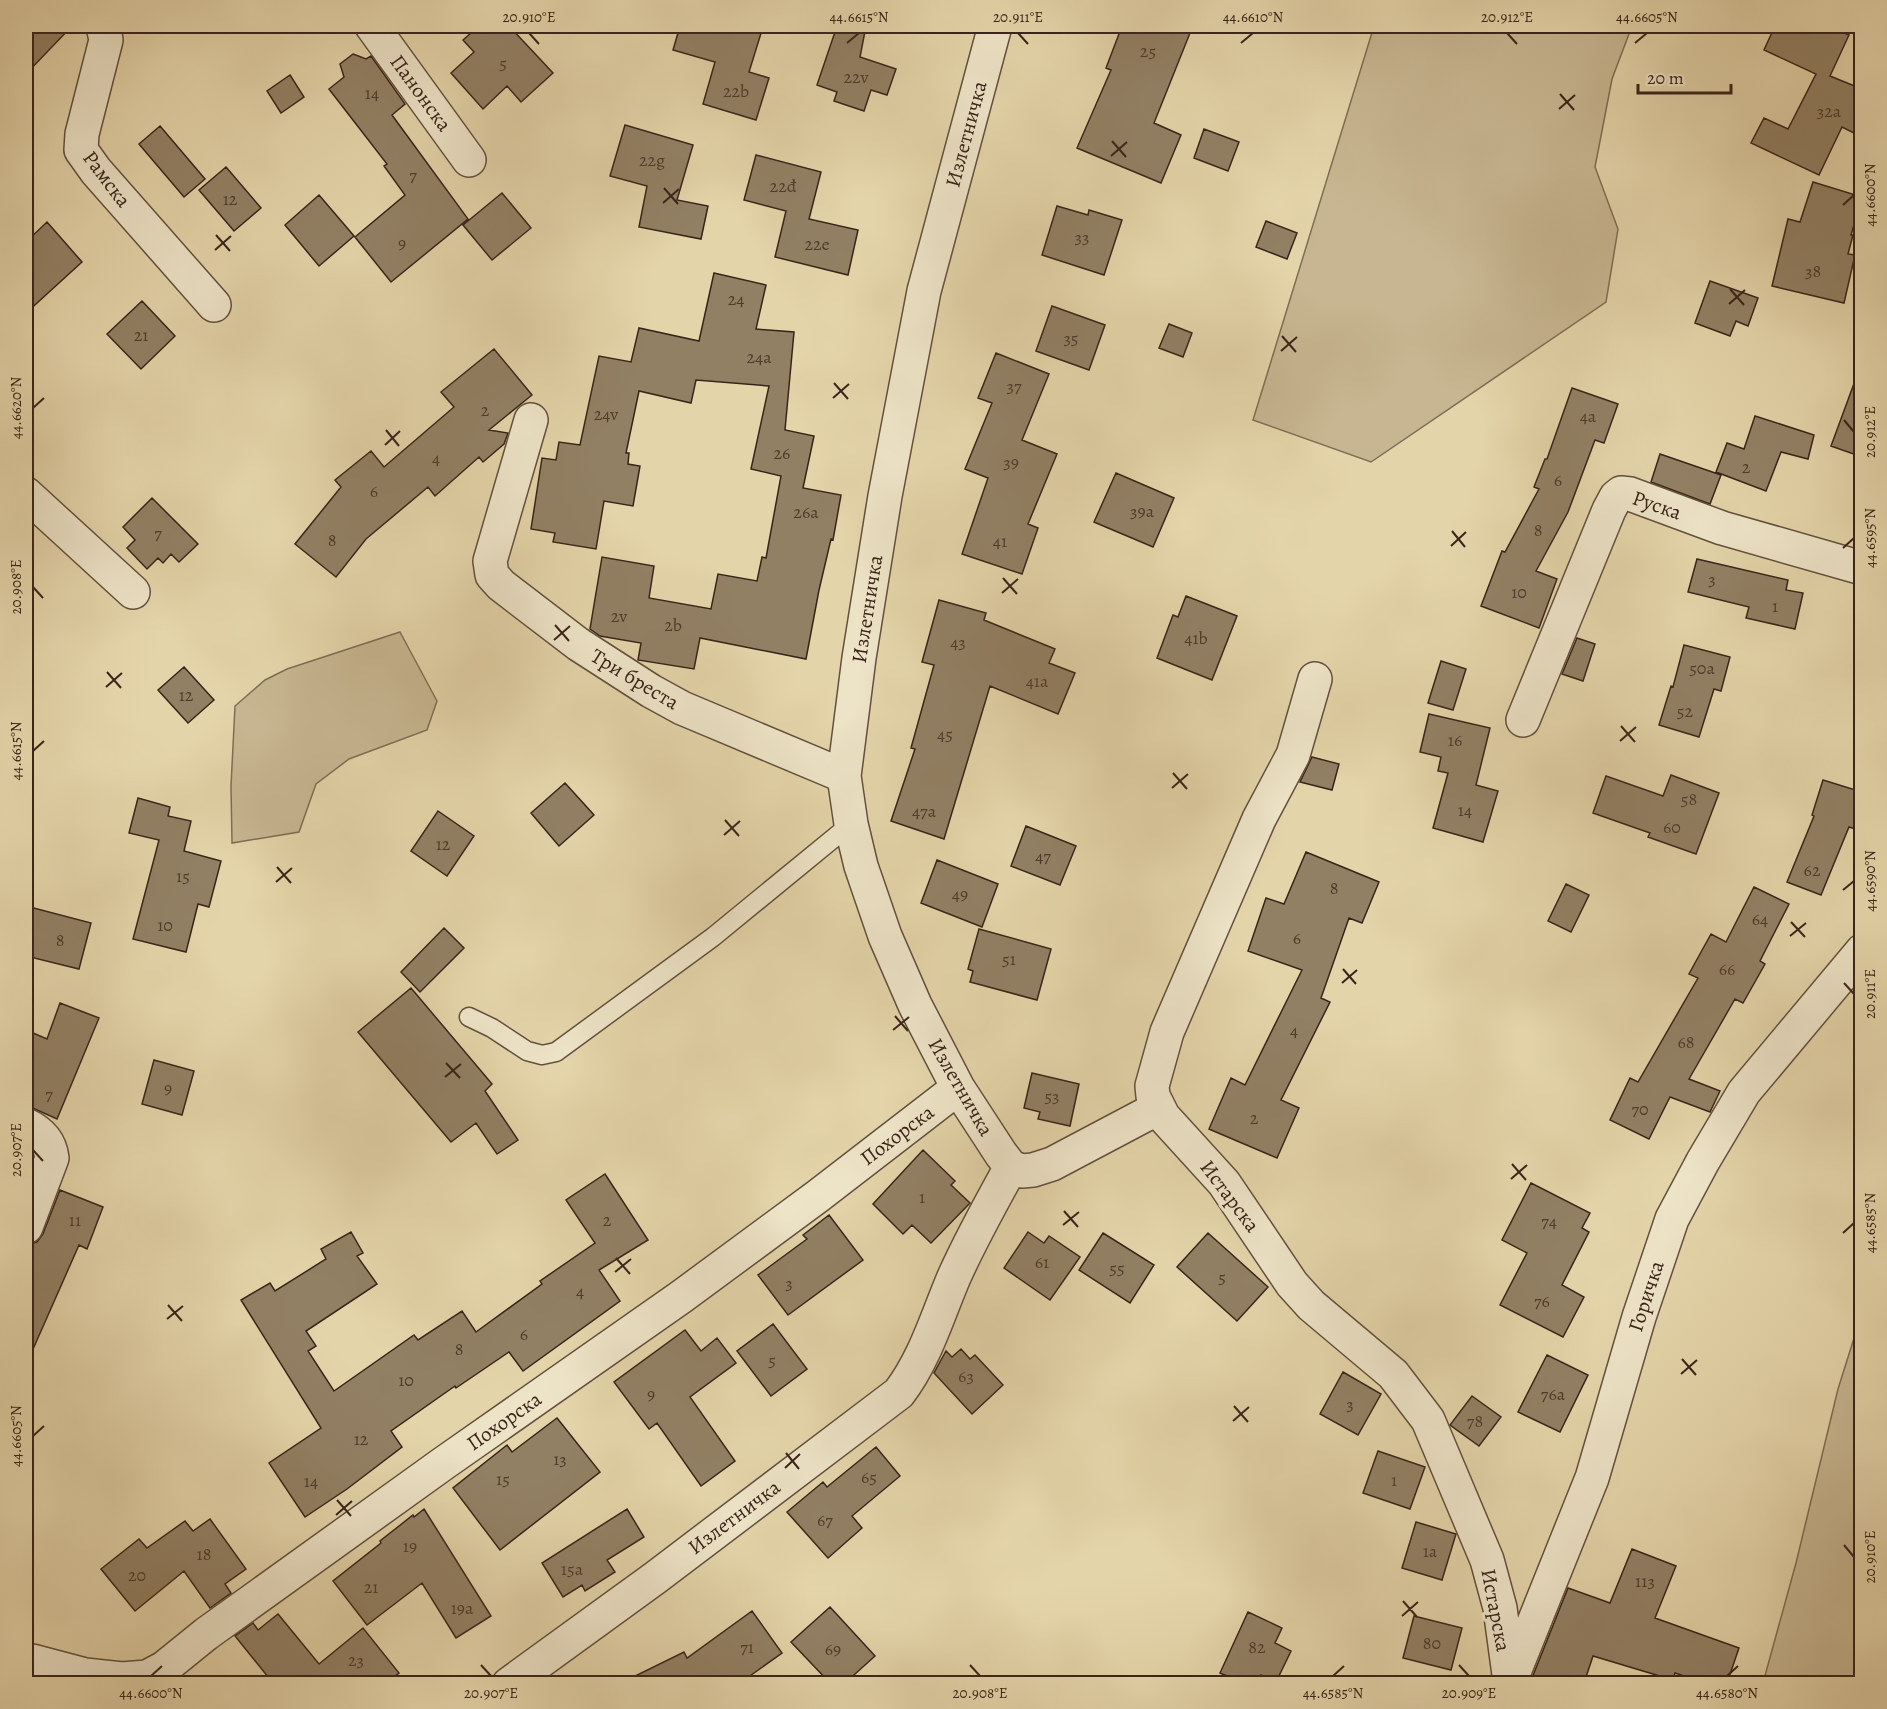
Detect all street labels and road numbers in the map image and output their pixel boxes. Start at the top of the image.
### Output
street label: Панонска [384,49,459,137]
street label: Излетничка [938,77,994,190]
street label: Рамска [77,145,138,213]
street label: Руска [1629,484,1686,527]
street label: Излетничка [845,553,889,665]
street label: Три бреста [586,642,685,716]
street label: Излетничка [922,1033,1001,1141]
street label: Похорска [854,1098,940,1172]
street label: Истарска [1194,1154,1267,1238]
street label: Горичка [1621,1257,1671,1335]
street label: Похорска [461,1385,547,1457]
street label: Излетничка [682,1473,786,1561]
street label: Истарска [1474,1566,1518,1654]

